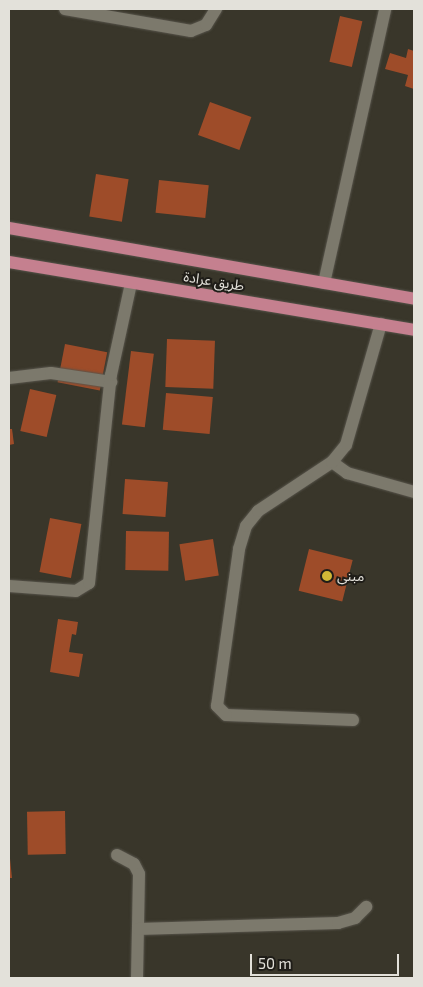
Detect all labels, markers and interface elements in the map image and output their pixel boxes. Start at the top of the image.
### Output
street label: طريق عرادة [182,268,246,294]
place label: مبنى [337,568,364,584]
marker: مبنى [321,570,333,582]
scale bar [253,944,402,976]
text: 50 m [258,954,292,972]

